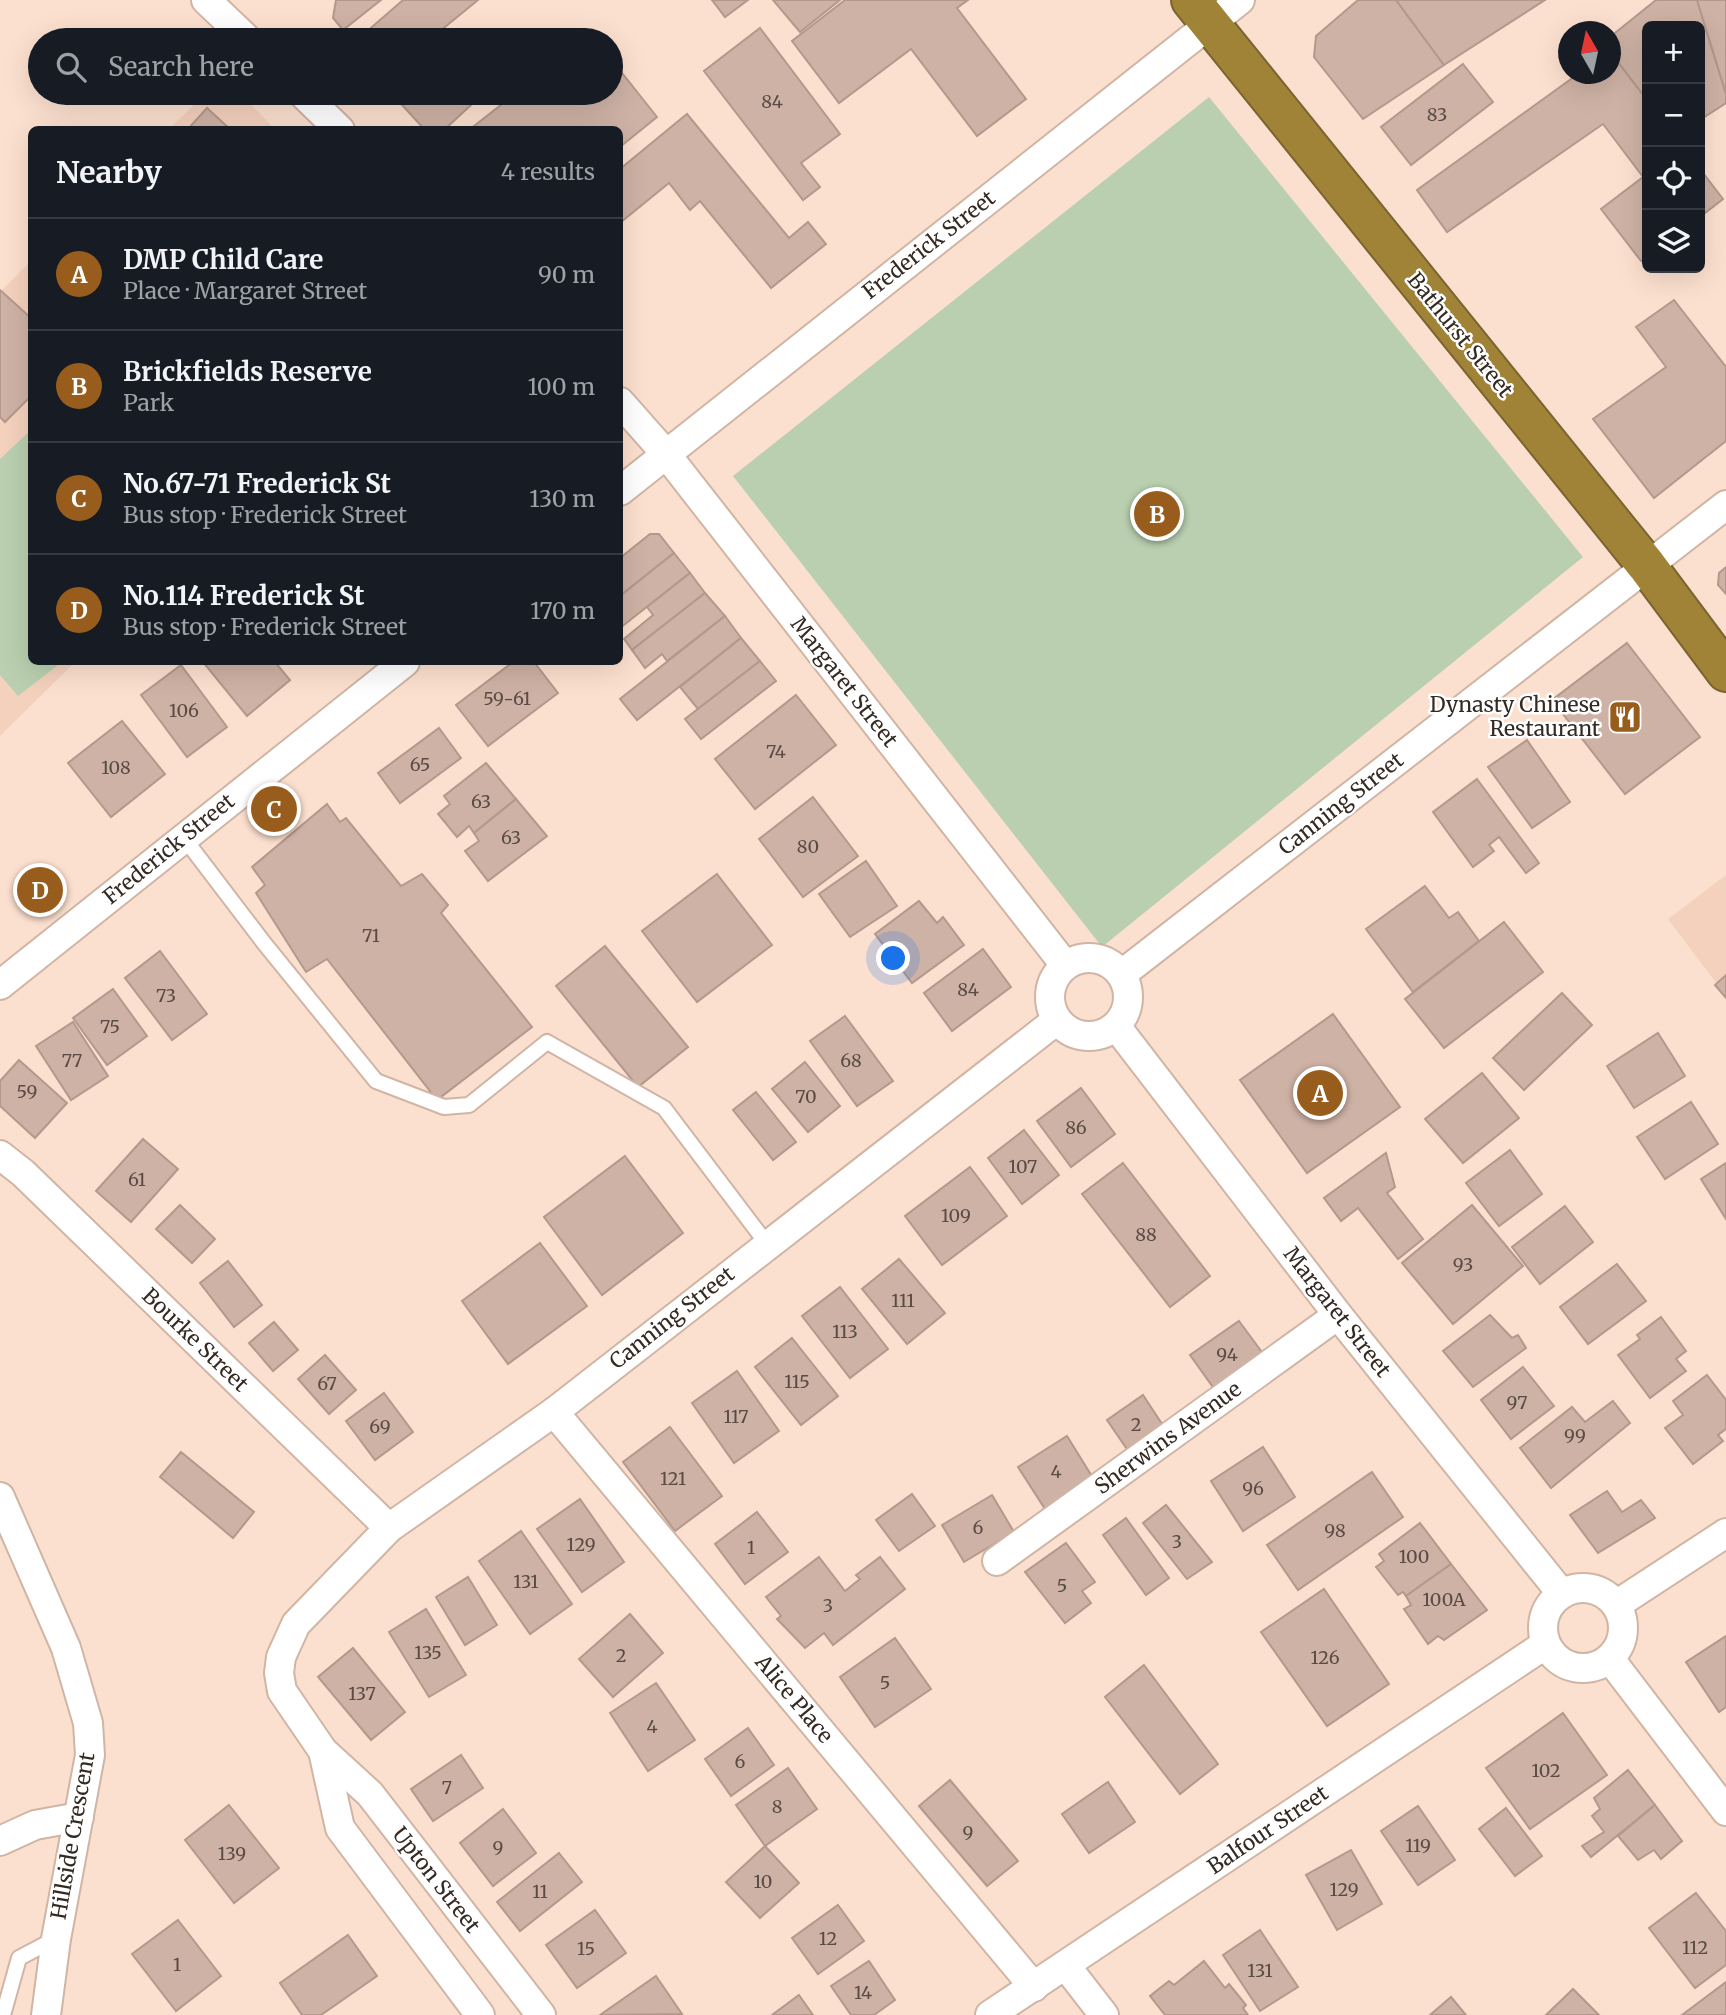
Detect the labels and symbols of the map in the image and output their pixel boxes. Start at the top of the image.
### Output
north arrow [1558,21,1621,84]
house number: 84 [761,90,783,113]
house number: 83 [1427,103,1447,126]
street label: Frederick Street [857,184,1001,305]
street label: Bathurst Street [1402,267,1519,403]
pin: B [1134,488,1180,540]
street label: Margaret Street [785,611,904,752]
house number: 59-61 [483,687,531,710]
place label: Dynasty Chinese Restaurant [1430,691,1600,742]
restaurant icon: Dynasty Chinese Restaurant [1606,698,1644,736]
house number: 106 [169,699,199,722]
house number: 74 [766,740,786,763]
street label: Canning Street [1273,746,1409,861]
house number: 65 [410,753,430,776]
house number: 108 [101,756,131,779]
pin: C [251,783,297,835]
street label: Frederick Street [98,787,240,910]
house number: 63 [471,790,491,813]
house number: 63 [501,826,521,849]
house number: 80 [797,835,819,858]
pin: D [17,864,63,916]
house number: 71 [362,924,380,947]
your location [876,941,910,975]
house number: 84 [957,978,979,1001]
house number: 73 [156,984,176,1007]
house number: 75 [100,1015,120,1038]
house number: 77 [62,1049,82,1072]
house number: 68 [840,1049,862,1072]
pin: A [1297,1067,1343,1119]
house number: 59 [17,1080,37,1103]
house number: 70 [795,1085,817,1108]
house number: 86 [1065,1116,1087,1139]
house number: 107 [1009,1155,1037,1178]
house number: 61 [128,1168,146,1191]
house number: 109 [941,1204,971,1227]
house number: 88 [1135,1223,1157,1246]
street label: Margaret Street [1278,1241,1397,1382]
house number: 93 [1453,1253,1473,1276]
street label: Canning Street [604,1260,740,1375]
street label: Bourke Street [136,1282,254,1397]
house number: 111 [891,1289,915,1312]
house number: 113 [832,1320,858,1343]
house number: 94 [1216,1343,1238,1366]
house number: 115 [784,1370,810,1393]
house number: 67 [317,1372,337,1395]
street label: Sherwins Avenue [1089,1375,1246,1500]
house number: 97 [1507,1391,1527,1414]
house number: 117 [724,1405,748,1428]
house number: 2 [1131,1413,1141,1436]
house number: 69 [369,1415,391,1438]
house number: 99 [1564,1424,1586,1447]
house number: 4 [1050,1460,1062,1483]
house number: 121 [660,1467,686,1490]
house number: 96 [1242,1477,1264,1500]
house number: 6 [973,1516,984,1539]
house number: 98 [1324,1519,1346,1542]
house number: 3 [1172,1530,1182,1553]
house number: 129 [566,1533,596,1556]
house number: 1 [747,1536,755,1559]
house number: 100 [1399,1545,1429,1568]
house number: 131 [513,1570,539,1593]
house number: 5 [1057,1574,1067,1597]
house number: 100A [1423,1588,1466,1611]
house number: 3 [823,1594,833,1617]
house number: 135 [414,1641,442,1664]
house number: 2 [616,1644,626,1667]
house number: 126 [1310,1646,1340,1669]
street label: Alice Place [749,1648,839,1748]
house number: 5 [880,1671,890,1694]
house number: 137 [348,1682,376,1705]
house number: 4 [646,1715,658,1738]
street label: Hillside Crescent [45,1750,100,1922]
house number: 6 [735,1750,746,1773]
house number: 102 [1531,1759,1561,1782]
house number: 7 [442,1776,452,1799]
street label: Balfour Street [1202,1779,1333,1880]
house number: 8 [772,1795,782,1818]
street label: Upton Street [387,1821,486,1938]
house number: 9 [963,1821,973,1844]
house number: 119 [1405,1834,1431,1857]
house number: 9 [493,1836,503,1859]
house number: 139 [218,1842,246,1865]
house number: 10 [754,1870,772,1893]
house number: 129 [1329,1878,1359,1901]
house number: 11 [532,1880,548,1903]
house number: 12 [819,1927,837,1950]
house number: 112 [1682,1936,1708,1959]
house number: 15 [577,1937,595,1960]
house number: 1 [173,1953,181,1976]
house number: 131 [1247,1959,1273,1982]
house number: 14 [854,1981,872,2004]

